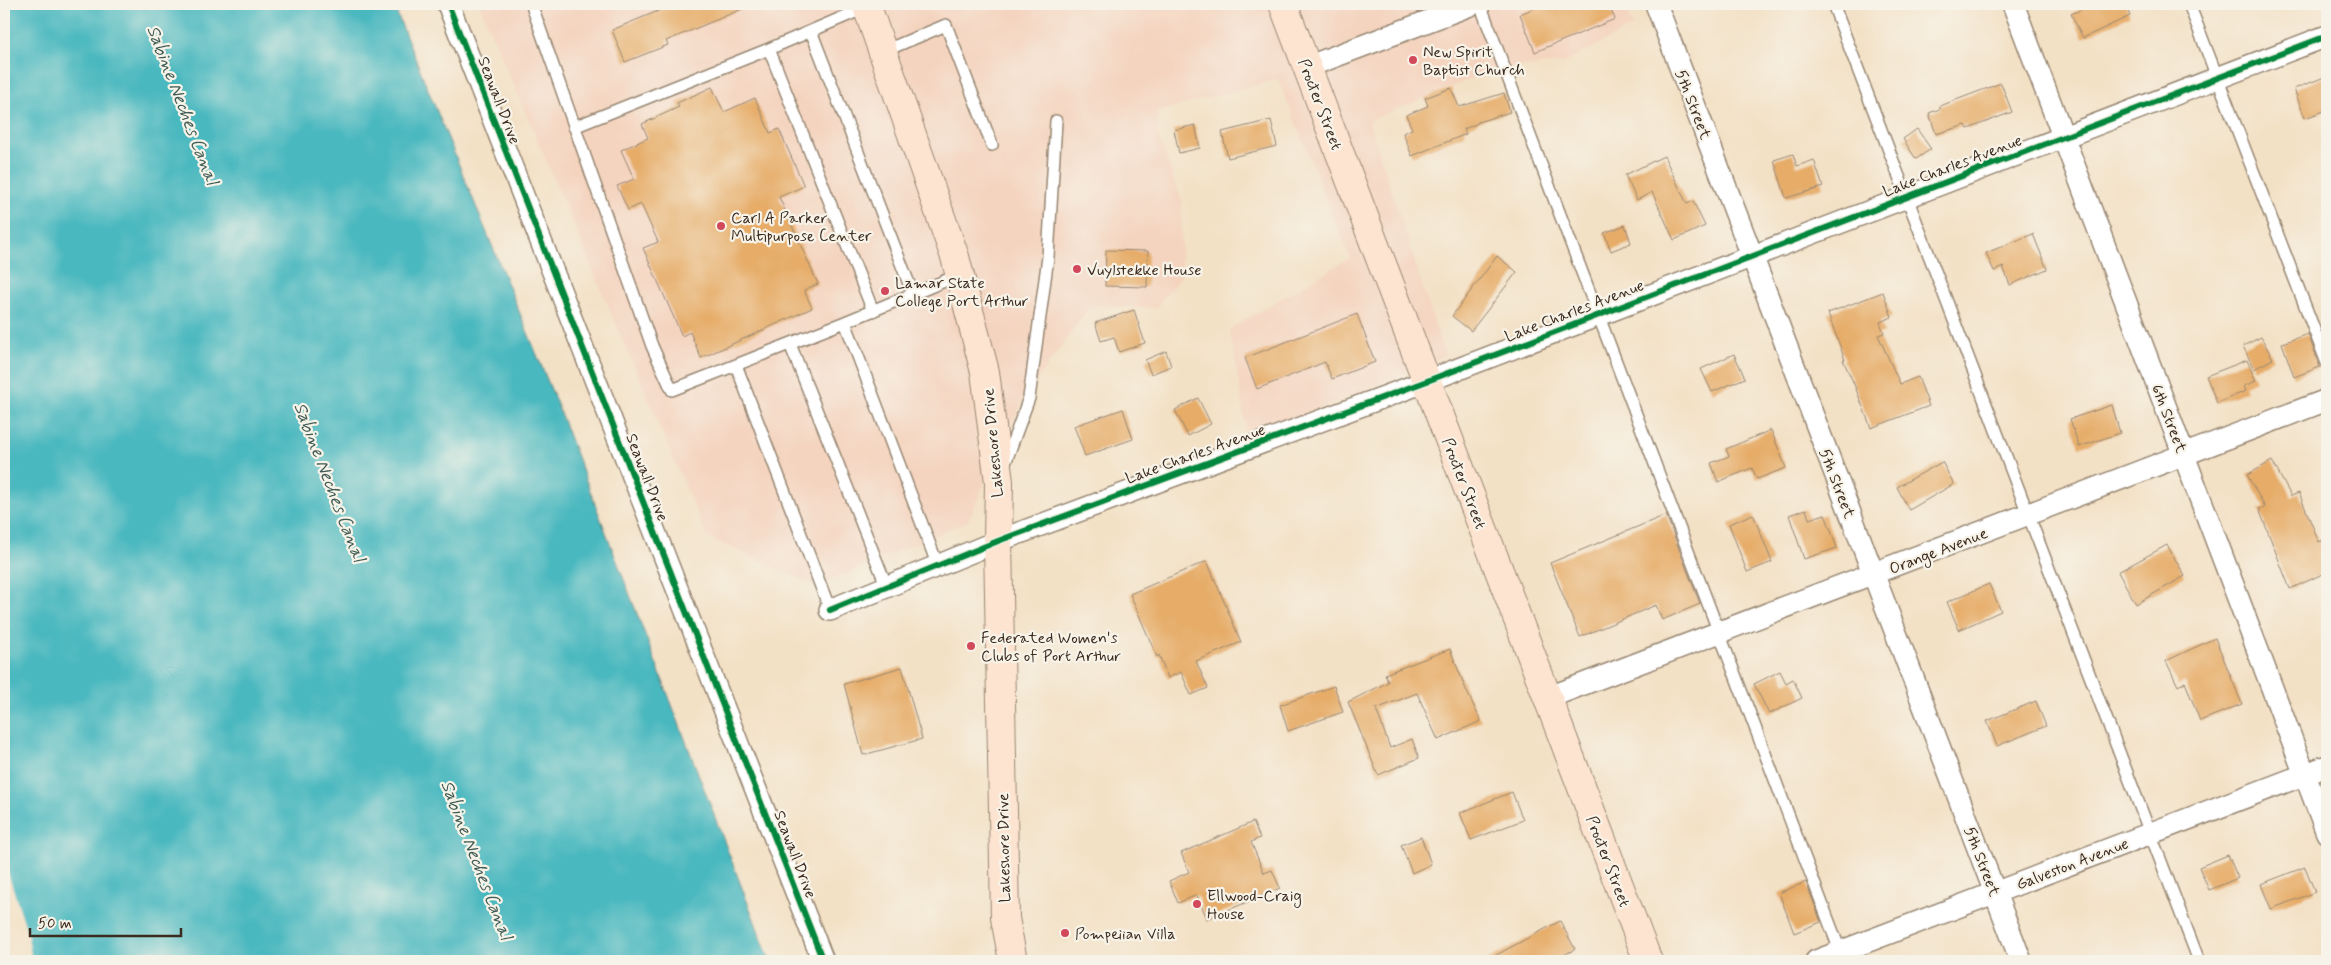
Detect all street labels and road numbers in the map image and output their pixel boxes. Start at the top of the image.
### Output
street label: Seawall Drive [472,54,525,147]
street label: Procter Street [1293,56,1347,153]
street label: 5th Street [1670,67,1716,143]
street label: Lake Charles Avenue [1880,130,2025,203]
street label: Lake Charles Avenue [1502,275,1647,348]
street label: 6th Street [2146,381,2191,456]
street label: Lakeshore Drive [978,387,1009,498]
street label: Lake Charles Avenue [1123,419,1268,489]
street label: Seawall Drive [620,431,673,524]
street label: Procter Street [1437,435,1491,532]
street label: 5th Street [1814,446,1860,522]
street label: Orange Avenue [1886,523,1991,581]
street label: Lakeshore Drive [993,793,1016,903]
street label: Seawall Drive [768,808,821,901]
street label: Procter Street [1581,813,1635,910]
street label: 5th Street [1959,824,2005,900]
street label: Galveston Avenue [2013,833,2132,895]

